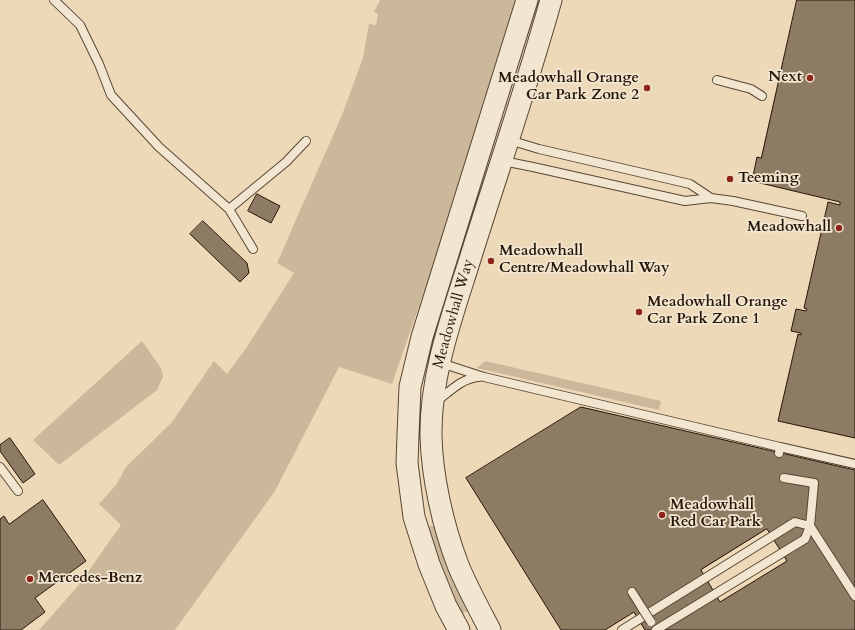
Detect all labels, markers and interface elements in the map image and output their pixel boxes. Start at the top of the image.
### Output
place label: Next [768,69,802,87]
place label: Meadowhall Orange Car Park Zone 2 [498,70,639,105]
marker: Next [805,73,815,83]
marker: Meadowhall Orange Car Park Zone 2 [642,83,652,93]
place label: Teeming [738,170,799,188]
marker: Teeming [725,174,735,184]
place label: Meadowhall [747,219,831,237]
marker: Meadowhall [834,223,844,233]
place label: Meadowhall Centre/Meadowhall Way [499,243,669,278]
marker: Meadowhall Centre/Meadowhall Way [486,256,496,266]
street label: Meadowhall Way [430,257,478,371]
place label: Meadowhall Orange Car Park Zone 1 [647,294,788,329]
marker: Meadowhall Orange Car Park Zone 1 [634,307,644,317]
place label: Meadowhall Red Car Park [670,497,761,532]
marker: Meadowhall Red Car Park [657,510,667,520]
place label: Mercedes-Benz [38,570,142,588]
marker: Mercedes-Benz [25,574,35,584]

